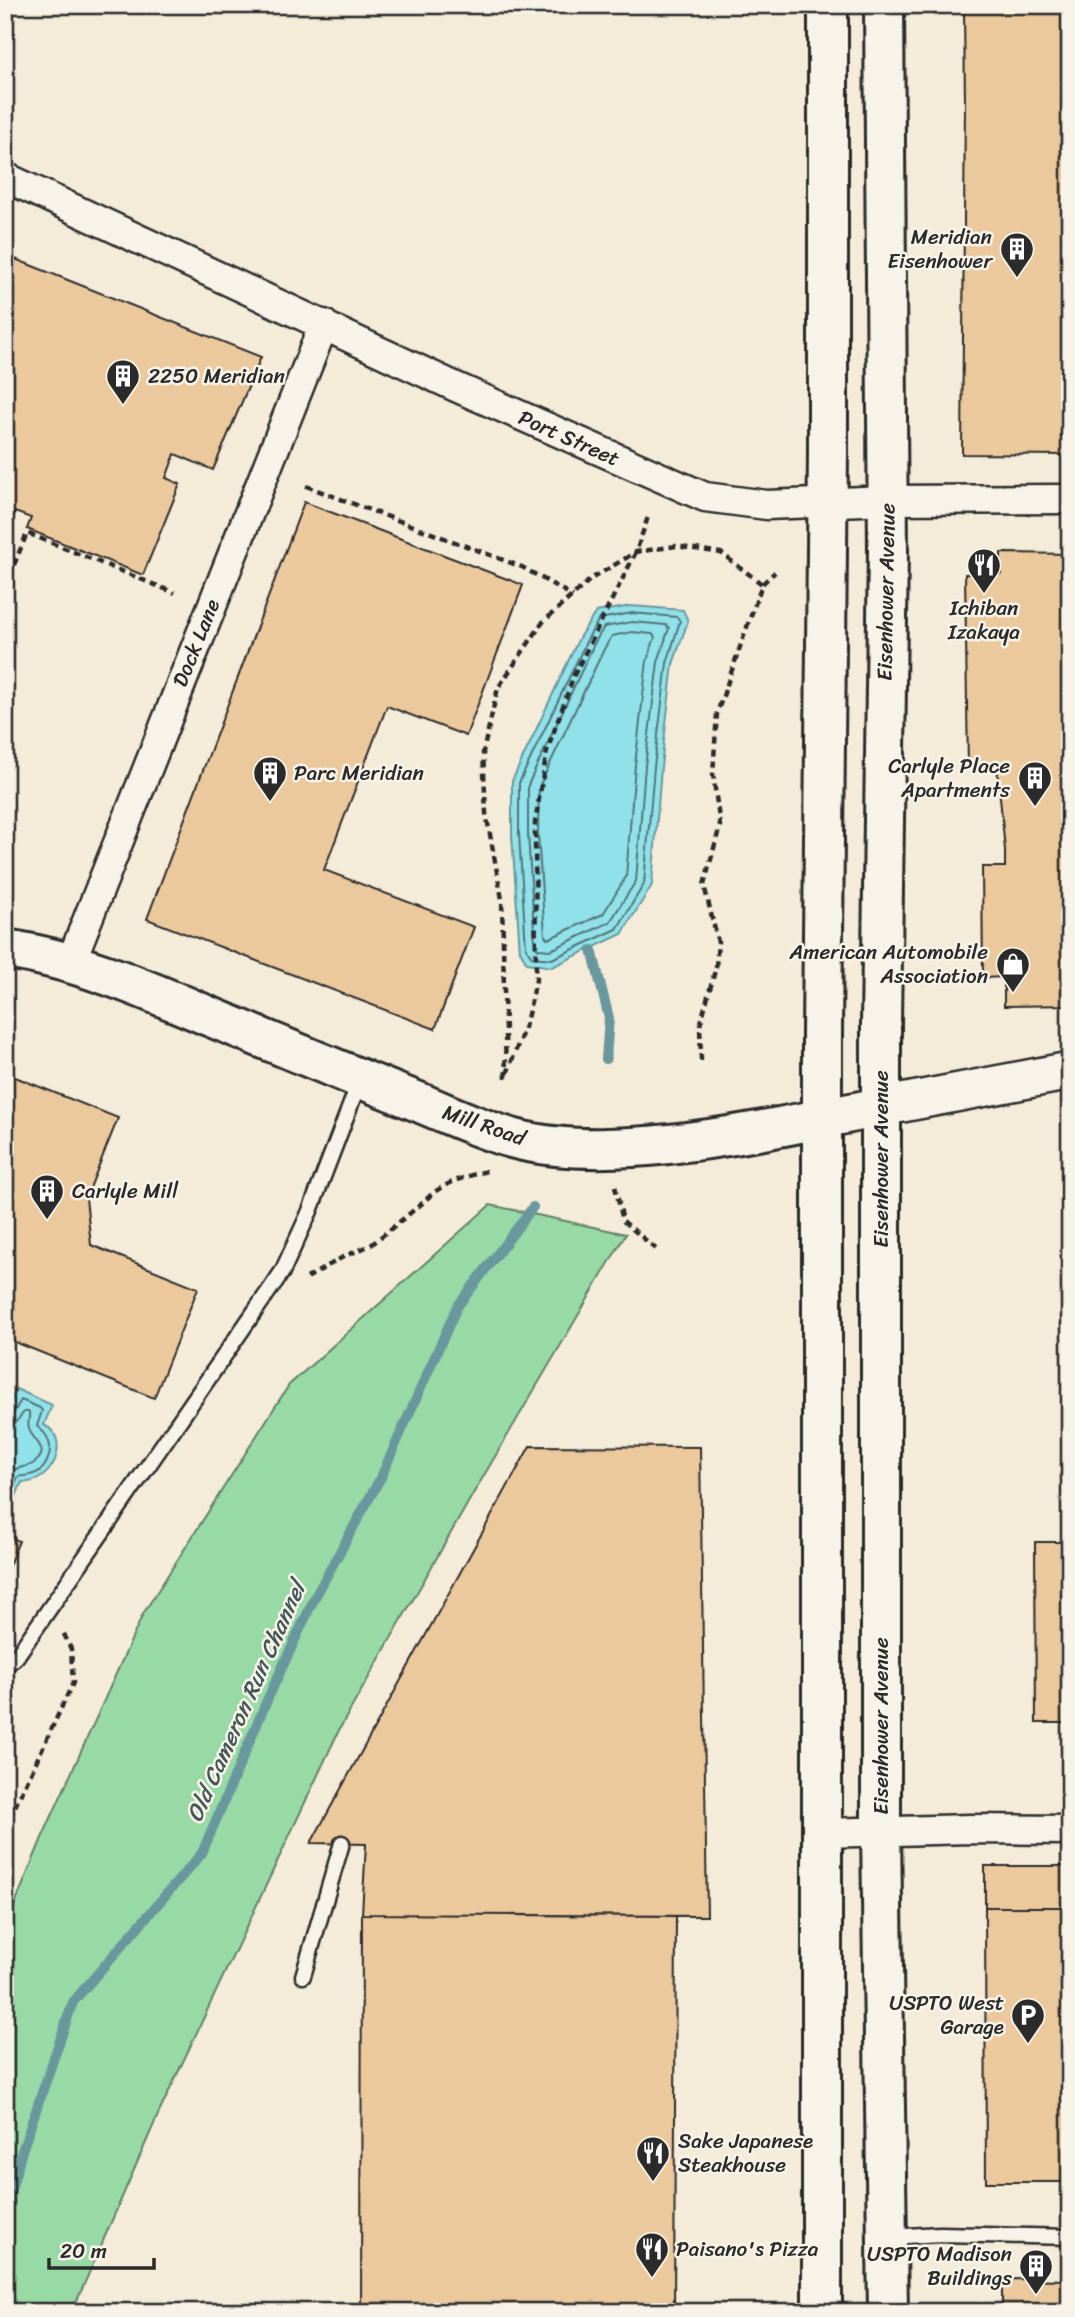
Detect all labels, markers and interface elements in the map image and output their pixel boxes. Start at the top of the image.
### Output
place label: Meridian Eisenhower [887,218,993,280]
building icon: Meridian Eisenhower [998,230,1036,279]
building icon: 2250 Meridian [104,357,142,406]
place label: 2250 Meridian [148,357,285,395]
street label: Port Street [512,399,626,477]
street label: Eisenhower Avenue [865,503,907,681]
restaurant icon: Ichiban Izakaya [965,546,1003,595]
place label: Ichiban Izakaya [947,589,1020,651]
street label: Dock Lane [161,593,231,693]
place label: Carlyle Place Apartments [888,747,1010,809]
building icon: Parc Meridian [251,754,289,803]
place label: Parc Meridian [294,754,424,792]
building icon: Carlyle Place Apartments [1016,759,1054,808]
place label: American Automobile Association [789,933,988,995]
shop icon: American Automobile Association [994,945,1032,994]
street label: Eisenhower Avenue [862,1070,900,1248]
street label: Mill Road [437,1093,532,1157]
building icon: Carlyle Mill [28,1172,66,1221]
place label: Carlyle Mill [72,1172,179,1210]
water label: Old Cameron Run Channel [175,1570,320,1829]
street label: Eisenhower Avenue [862,1637,900,1815]
place label: USPTO West Garage [889,1984,1004,2046]
parking icon: USPTO West Garage [1009,1996,1047,2045]
place label: Sake Japanese Steakhouse [678,2122,813,2184]
restaurant icon: Sake Japanese Steakhouse [634,2134,672,2183]
scale bar [49,2226,154,2270]
restaurant icon: Paisano's Pizza [633,2230,671,2279]
place label: Paisano's Pizza [676,2230,819,2268]
text: 20 m [60,2232,107,2270]
place label: USPTO Madison Buildings [867,2235,1012,2297]
building icon: USPTO Madison Buildings [1017,2247,1055,2296]

